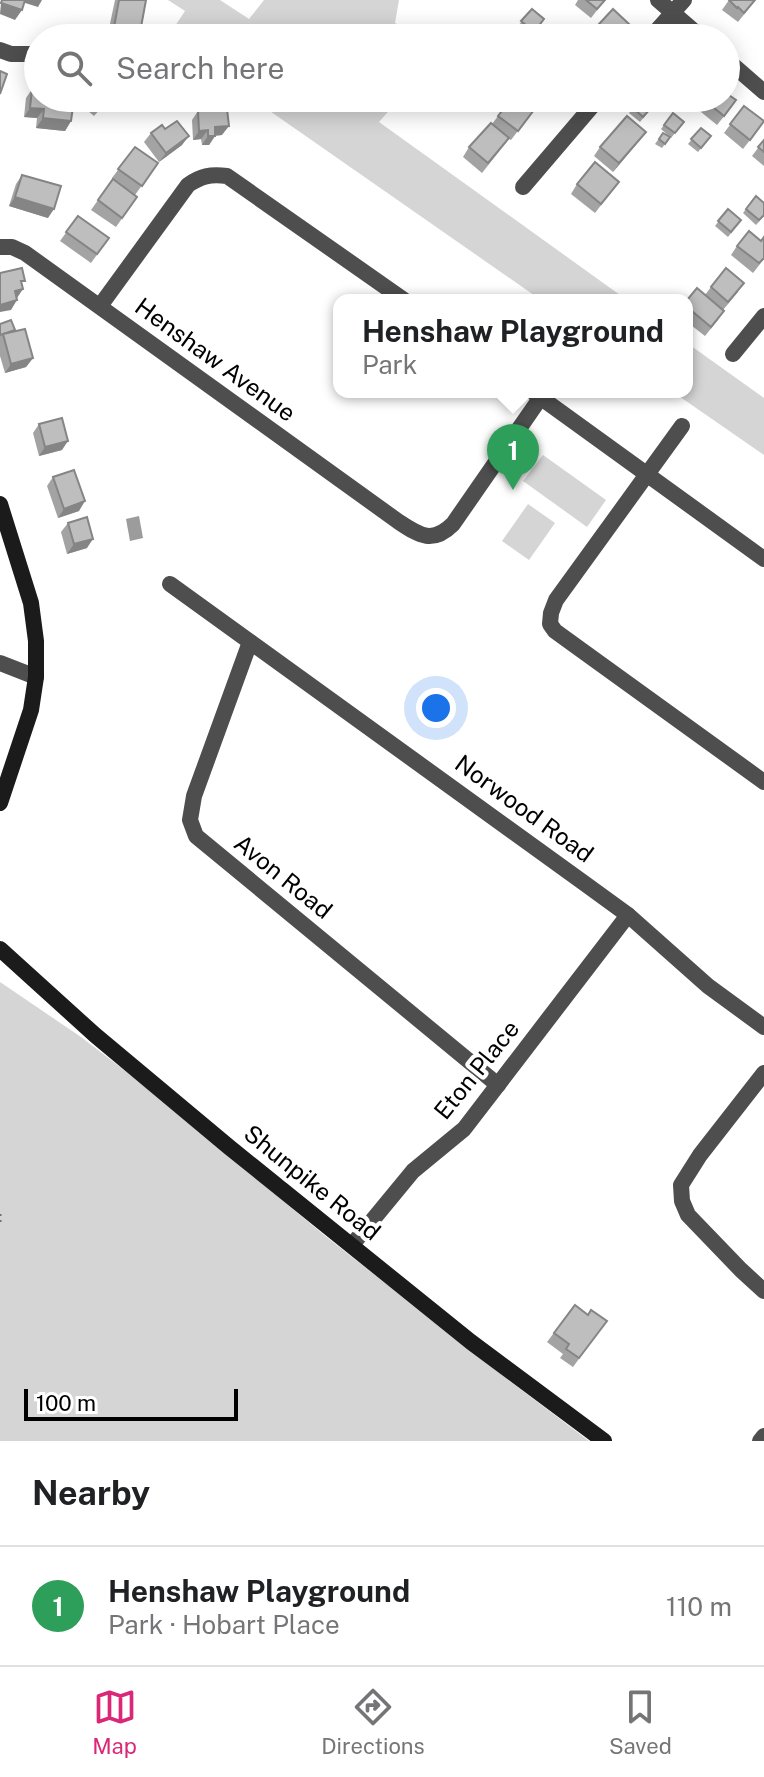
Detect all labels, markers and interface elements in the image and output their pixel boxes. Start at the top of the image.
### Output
search box [24,24,740,112]
icon: search [52,46,96,90]
text: Search here [116,50,284,86]
street label: Henshaw Avenue [130,292,301,427]
popup [333,294,693,398]
text: Henshaw Playground [362,313,664,349]
text: Park [362,349,417,380]
pin: 1 [487,424,539,490]
your location [416,688,456,728]
street label: Norwood Road [450,749,599,868]
street label: Avon Road [229,828,338,924]
street label: Eton Place [428,1014,524,1124]
street label: Shunpike Road [239,1119,386,1246]
scale bar [24,1385,238,1421]
text: 100 m [36,1390,96,1416]
text: Nearby [32,1473,150,1513]
text: Henshaw Playground [108,1573,410,1609]
text: 1 [52,1591,64,1622]
text: 110 m [666,1591,732,1622]
text: Park · Hobart Place [108,1609,340,1640]
tab: Map [92,1685,137,1759]
tab: Directions [321,1685,425,1759]
tab: Saved [609,1685,672,1759]

